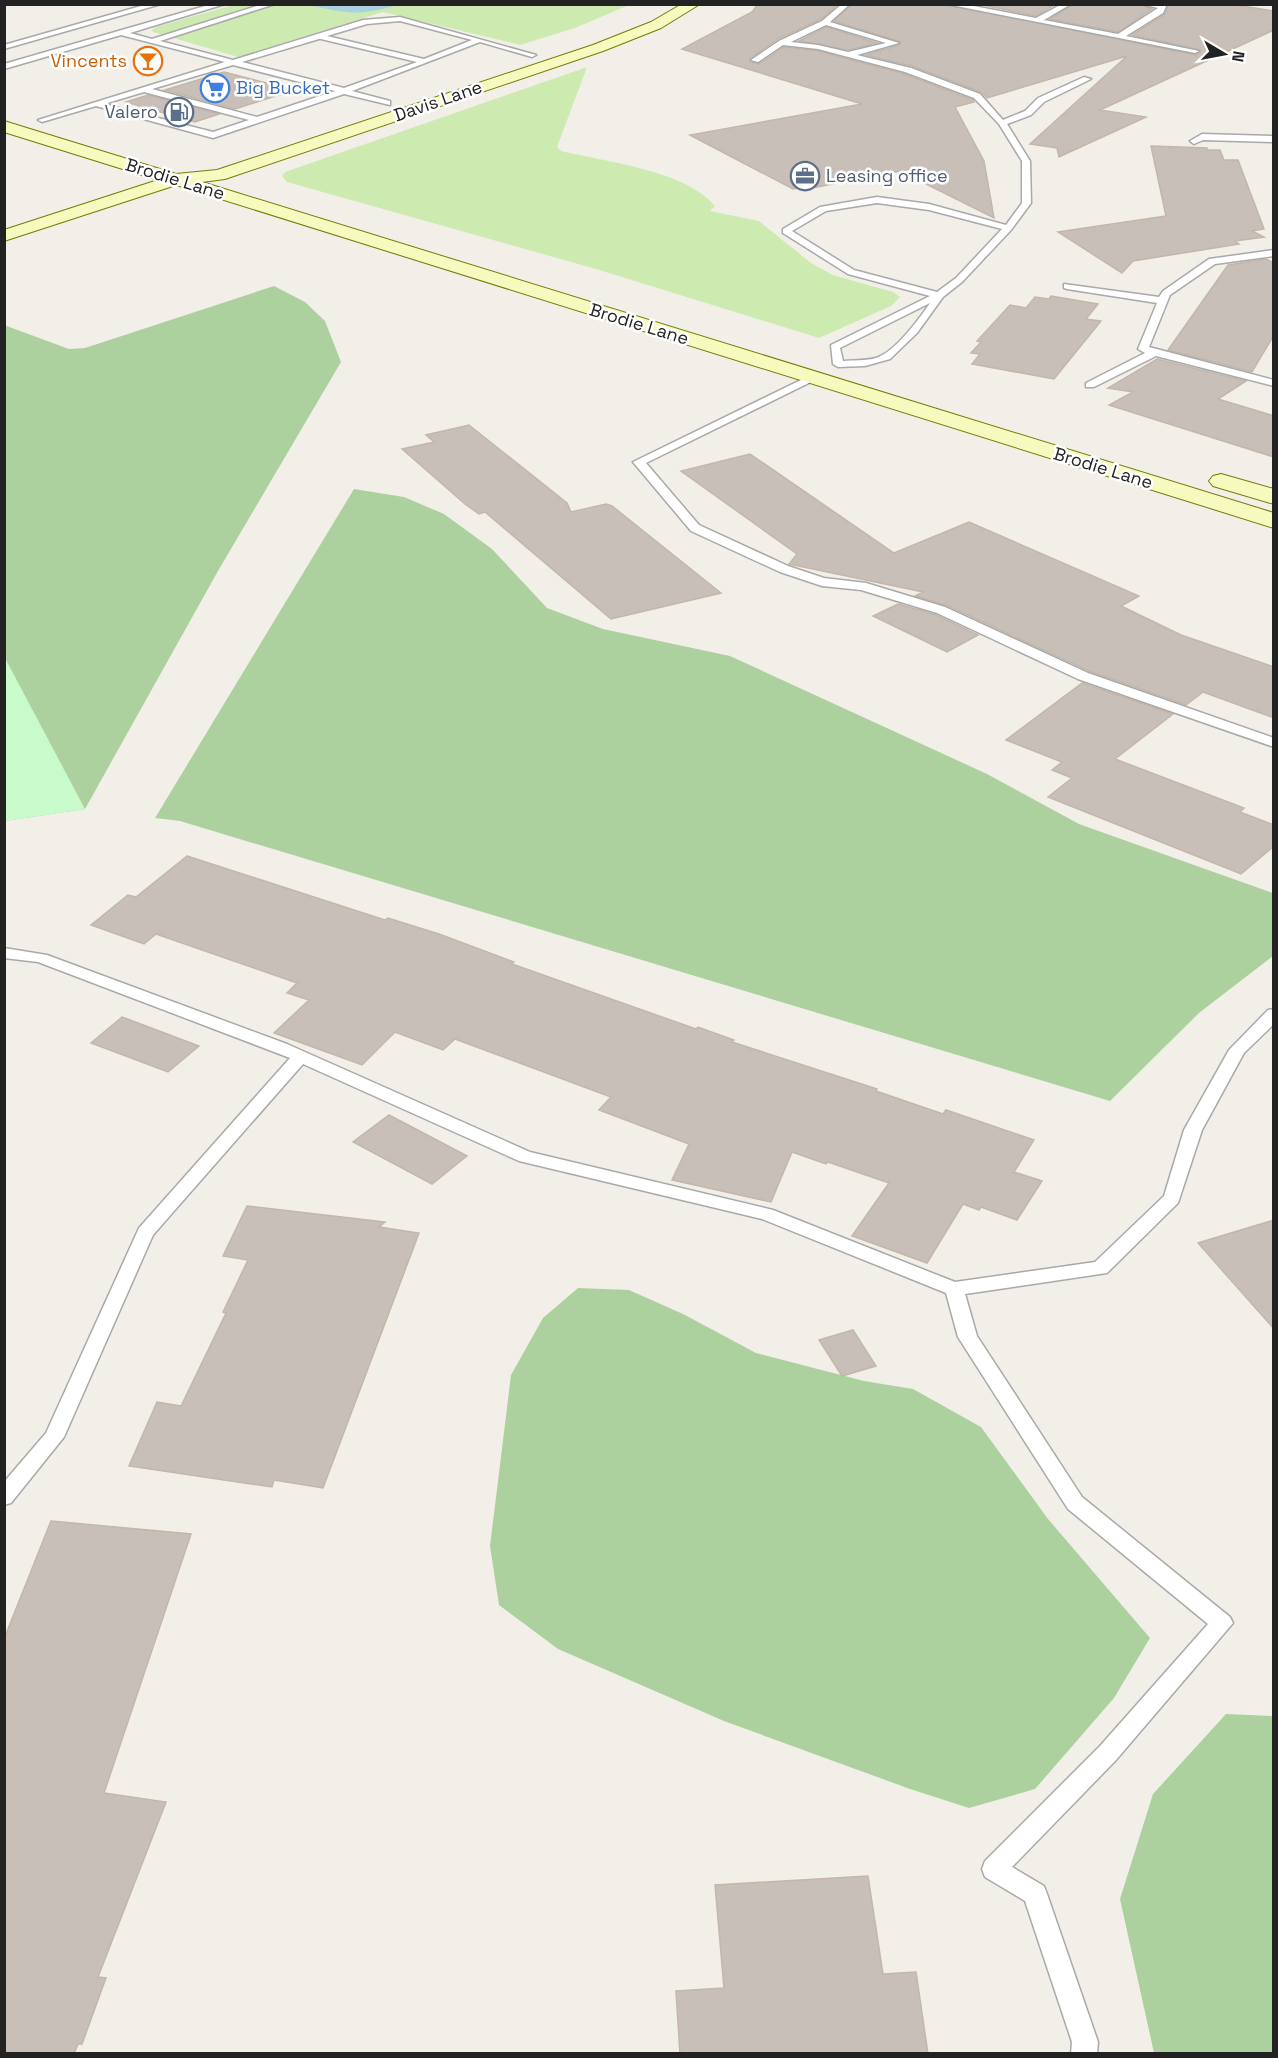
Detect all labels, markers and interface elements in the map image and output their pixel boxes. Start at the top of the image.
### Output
north arrow [1194,24,1254,84]
bar icon: Vincents [132,45,164,77]
place label: Vincents [50,49,127,72]
text: N [1227,49,1250,64]
supermarket icon: Big Bucket [199,72,231,104]
street label: Davis Lane [391,75,485,126]
place label: Big Bucket [236,76,330,99]
fuel station icon: Valero [163,96,195,128]
place label: Valero [104,100,158,123]
street label: Brodie Lane [123,153,228,205]
office icon: Leasing office [789,160,821,192]
place label: Leasing office [826,164,948,187]
street label: Brodie Lane [587,298,692,350]
street label: Brodie Lane [1051,442,1156,494]

